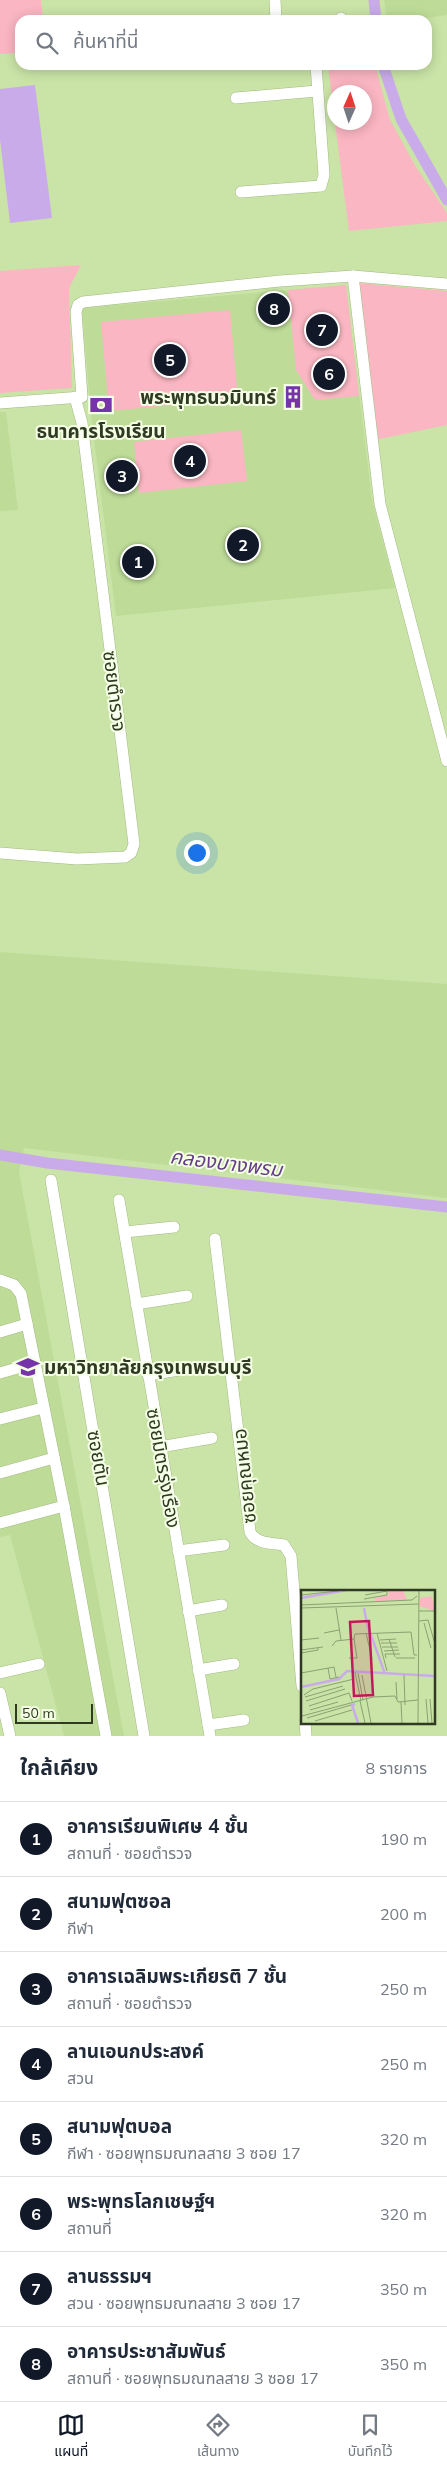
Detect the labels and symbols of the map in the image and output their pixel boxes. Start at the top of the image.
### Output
north arrow [327,85,372,130]
pin: 8 [258,290,290,328]
pin: 7 [306,311,338,349]
pin: 5 [154,341,186,379]
pin: 6 [313,355,345,393]
building icon: พระพุทธนวมินทร์ [280,384,306,410]
place label: พระพุทธนวมินทร์ [140,385,276,409]
bank icon: ธนาคารโรงเรียน [88,392,114,418]
place label: ธนาคารโรงเรียน [36,419,166,443]
pin: 4 [174,442,206,480]
pin: 3 [106,457,138,495]
pin: 2 [227,526,259,564]
pin: 1 [122,543,154,581]
street label: ซอยตำรวจ [98,649,132,733]
your location [184,840,210,866]
water label: คลองบางพรม [169,1143,285,1182]
school or university icon: มหาวิทยาลัยกรุงเทพธนบุรี [15,1354,41,1380]
place label: มหาวิทยาลัยกรุงเทพธนบุรี [44,1355,252,1379]
street label: ซอยมิตรรุ่งเรือง [142,1406,186,1530]
street label: ซอยคุณหมอ [227,1427,261,1525]
street label: ซอยตัน [82,1428,116,1488]
inset map [301,1590,434,1724]
scale bar [15,1701,92,1724]

